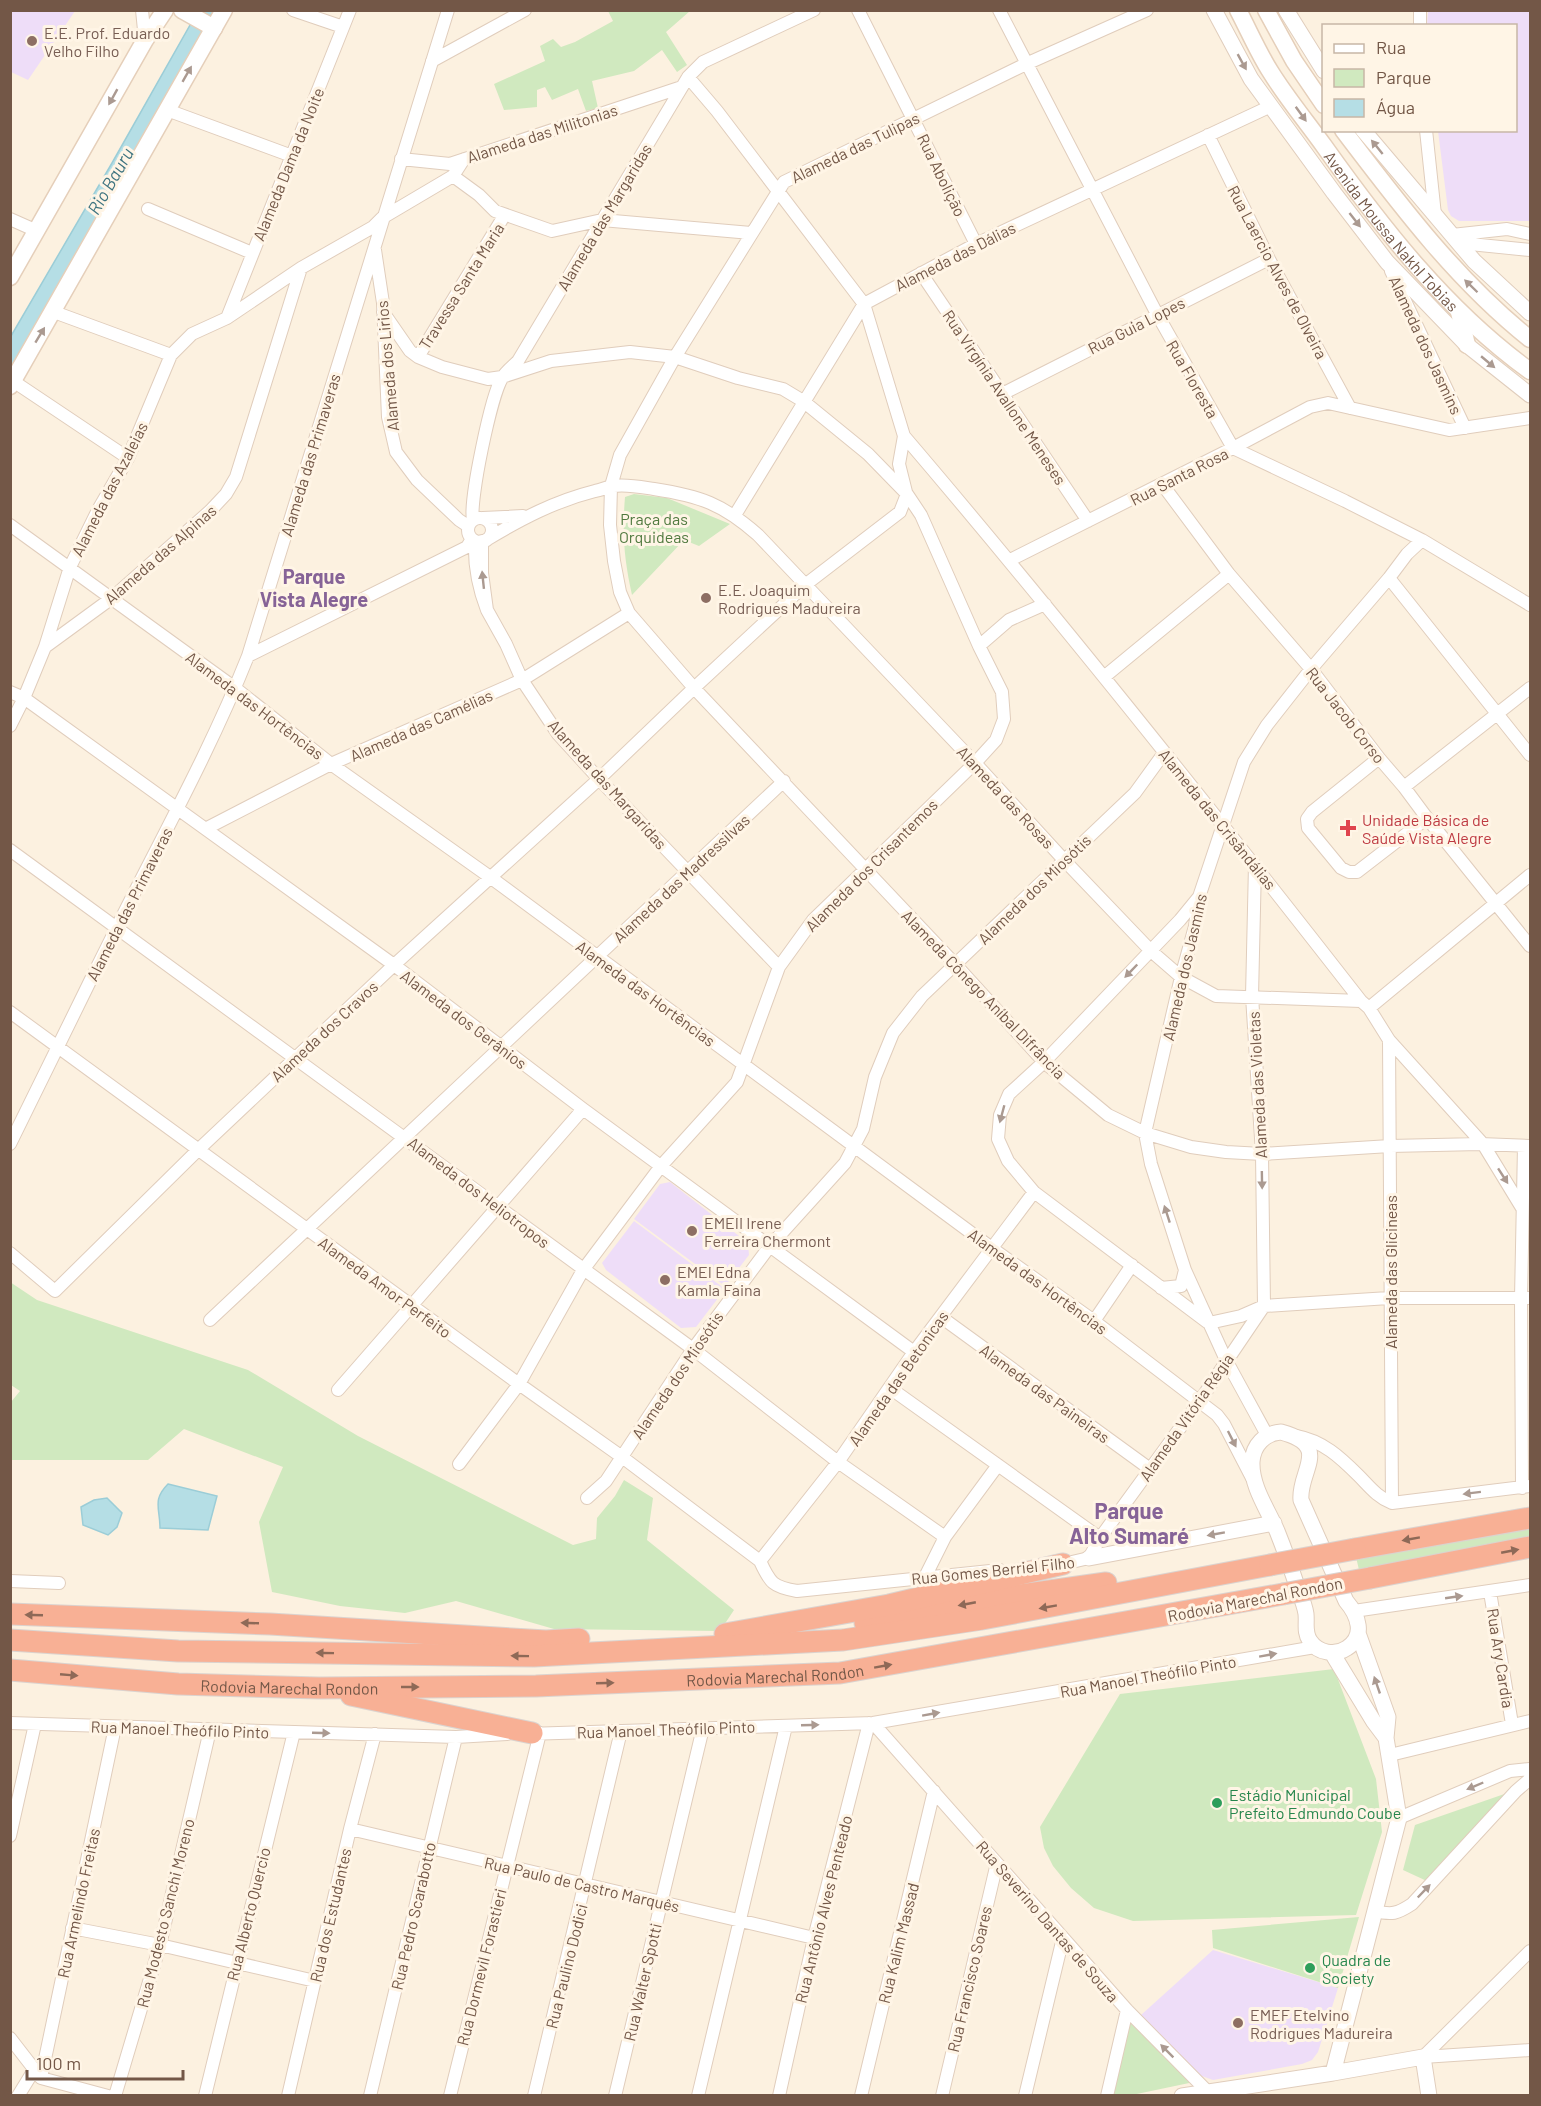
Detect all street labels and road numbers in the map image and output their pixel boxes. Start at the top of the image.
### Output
street label: Alameda Dama da Noite [249,85,327,243]
street label: Alameda das Militonias [464,100,620,166]
street label: Alameda das Tulipas [788,108,922,186]
street label: Rua Abolição [914,131,970,219]
street label: Alameda das Margaridas [553,140,655,294]
street label: Avenida Moussa Nakhl Tobias [1321,147,1463,315]
street label: Rua Laercio Alves de Olveira [1224,182,1332,362]
street label: Alameda das Dálias [892,217,1018,295]
street label: Travessa Santa Maria [414,219,508,353]
street label: Alameda dos Jasmins [1386,273,1466,417]
street label: Rua Guia Lopes [1084,292,1188,358]
street label: Alameda dos Lirios [372,300,402,432]
street label: Rua Virgínia Avallone Meneses [939,306,1071,488]
street label: Rua Floresta [1163,337,1223,421]
street label: Alameda das Primaveras [276,371,344,539]
street label: Alameda das Azaleias [67,419,151,559]
street label: Rua Santa Rosa [1127,443,1231,509]
street label: Alameda das Alpinas [100,500,220,608]
street label: Alameda das Hortências [182,647,328,763]
street label: Rua Jacob Corso [1303,663,1389,767]
street label: Alameda das Camélias [347,685,495,765]
street label: Alameda das Margaridas [545,715,671,853]
street label: Alameda das Rosas [954,742,1058,852]
street label: Alameda das Crisândálias [1155,745,1281,893]
street label: Alameda dos Crisantemos [801,795,941,935]
street label: Alameda das Madressilvas [609,810,753,946]
street label: Alameda das Primaveras [82,824,176,984]
street label: Alameda dos Miosótis [974,830,1094,948]
street label: Alameda dos Jasmins [1158,892,1210,1042]
street label: Alameda Cônego Aníbal Difrância [898,906,1070,1082]
street label: Alameda das Hortências [573,936,719,1050]
street label: Alameda dos Gerânios [397,965,531,1073]
street label: Alameda dos Cravos [267,977,381,1085]
street label: Alameda das Violetas [1244,1011,1270,1159]
street label: Alameda dos Heliotropos [404,1133,554,1251]
street label: Alameda das Glicineas [1381,1195,1400,1349]
street label: Alameda das Hortências [965,1224,1111,1338]
street label: Alameda Amor Perfeito [315,1232,455,1342]
street label: Alameda das Betonicas [844,1307,952,1449]
street label: Alameda dos Miosótis [627,1308,727,1442]
street label: Alameda das Paineiras [976,1340,1114,1446]
street label: Alameda Vitória Régia [1135,1350,1237,1484]
street label: Rua Gomes Berriel Filho [910,1552,1076,1588]
street label: Rodovia Marechal Rondon [1166,1573,1344,1625]
street label: Rua Ary Cardia [1484,1607,1518,1709]
street label: Rua Manoel Theófilo Pinto [1058,1651,1238,1701]
street label: Rodovia Marechal Rondon [686,1659,865,1689]
street label: Rodovia Marechal Rondon [200,1675,378,1698]
street label: Rua Manoel Theófilo Pinto [90,1716,270,1742]
street label: Rua Manoel Theófilo Pinto [576,1716,756,1742]
street label: Rua Antônio Alves Penteado [790,1813,856,2005]
street label: Rua Modesto Sanchi Moreno [132,1817,198,2009]
street label: Rua Armelindo Freitas [53,1826,103,1980]
street label: Rua Severino Dantas de Souza [973,1836,1123,2006]
street label: Rua Pedro Scarabotto [387,1840,439,1992]
street label: Rua Alberto Quercio [222,1845,274,1983]
street label: Rua dos Estudantes [305,1846,355,1984]
street label: Rua Paulo de Castro Marquês [483,1852,681,1916]
street label: Rua Kalim Massad [874,1881,922,2005]
street label: Rua Dormevil Forastieri [452,1886,510,2048]
street label: Rua Paulino Dodici [541,1902,591,2030]
street label: Rua Francisco Soares [943,1904,995,2054]
street label: Rua Walter Spotti [619,1921,665,2043]

